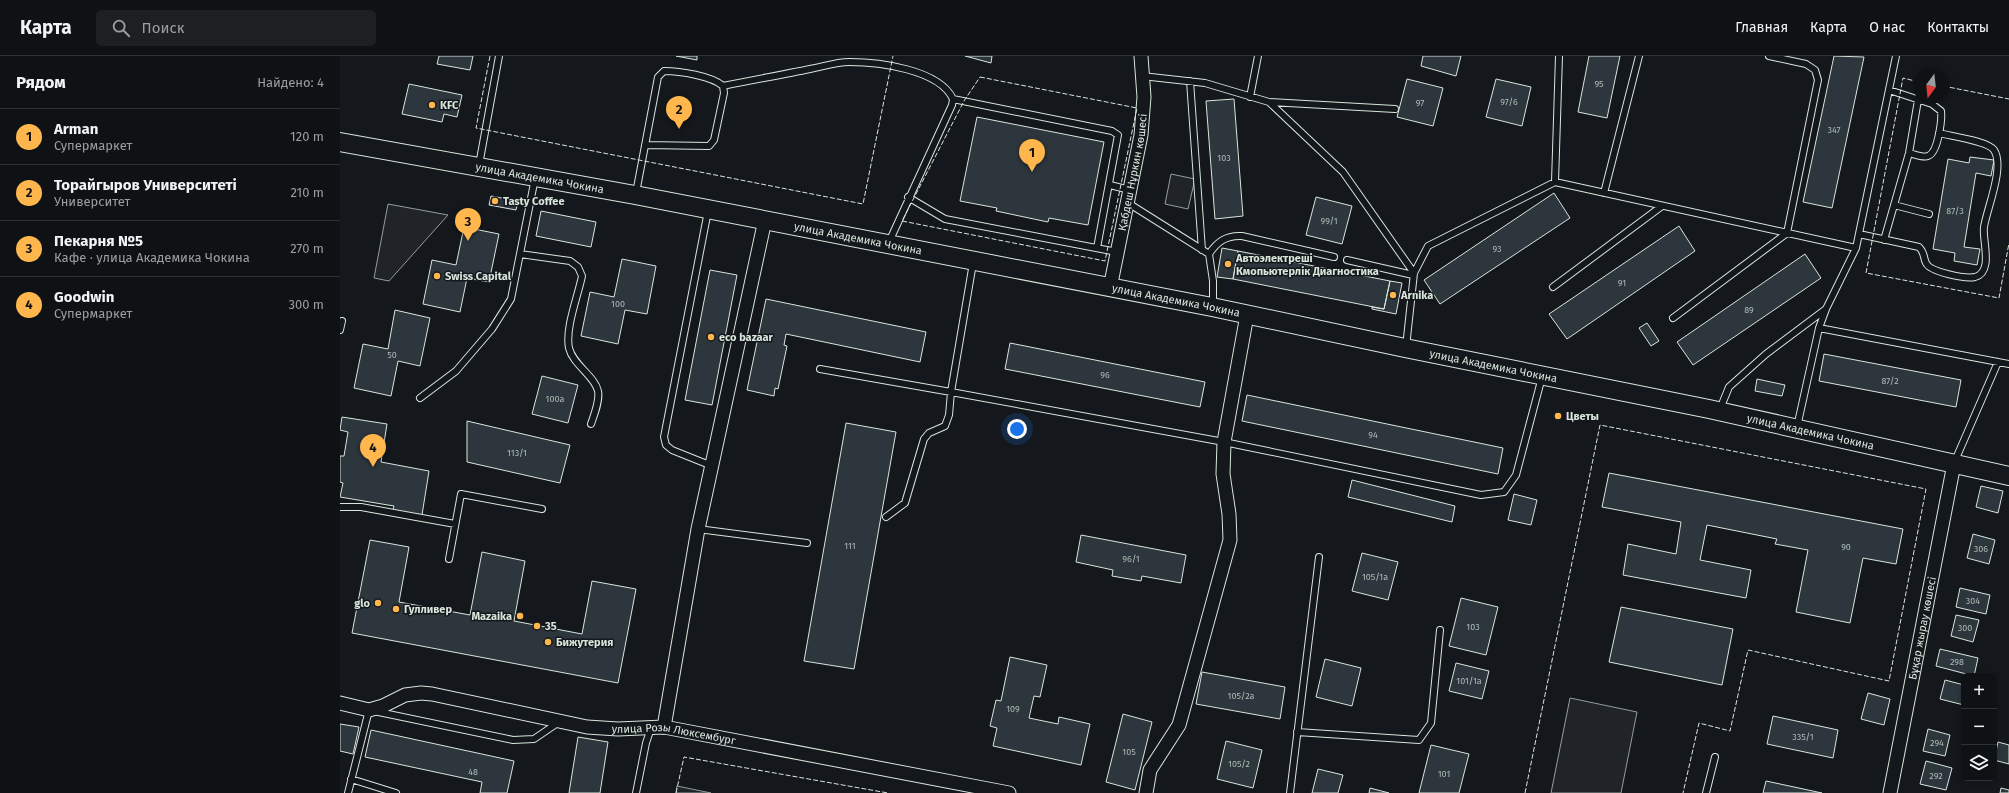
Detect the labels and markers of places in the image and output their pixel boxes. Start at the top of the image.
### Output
pin: 2 [666,96,692,129]
place label: KFC [440,99,459,112]
marker: KFC [427,100,437,110]
pin: 1 [1019,139,1045,172]
place label: Tasty Coffee [503,195,565,208]
marker: Tasty Coffee [490,196,500,206]
pin: 3 [455,208,481,241]
place label: Автоэлектреші Кмопьютерлік Диагностика [1235,252,1379,278]
marker: Автоэлектреші Кмопьютерлік Диагностика [1223,259,1233,269]
place label: Swiss Capital [445,270,512,283]
marker: Swiss Capital [432,271,442,281]
place label: Arnika [1400,289,1433,302]
marker: Arnika [1388,290,1398,300]
place label: eco bazaar [719,331,774,344]
marker: eco bazaar [706,332,716,342]
place label: Цветы [1566,410,1599,423]
marker: Цветы [1553,411,1563,421]
pin: 4 [360,434,386,467]
place label: glo [354,597,371,610]
marker: glo [373,598,383,608]
place label: Гулливер [404,603,452,616]
marker: Гулливер [391,604,401,614]
place label: Mazaika [471,610,512,623]
marker: Mazaika [515,611,525,621]
place label: 35 [544,620,557,633]
marker: 35 [532,621,542,631]
place label: Бижутерия [556,636,613,649]
marker: Бижутерия [543,637,553,647]

